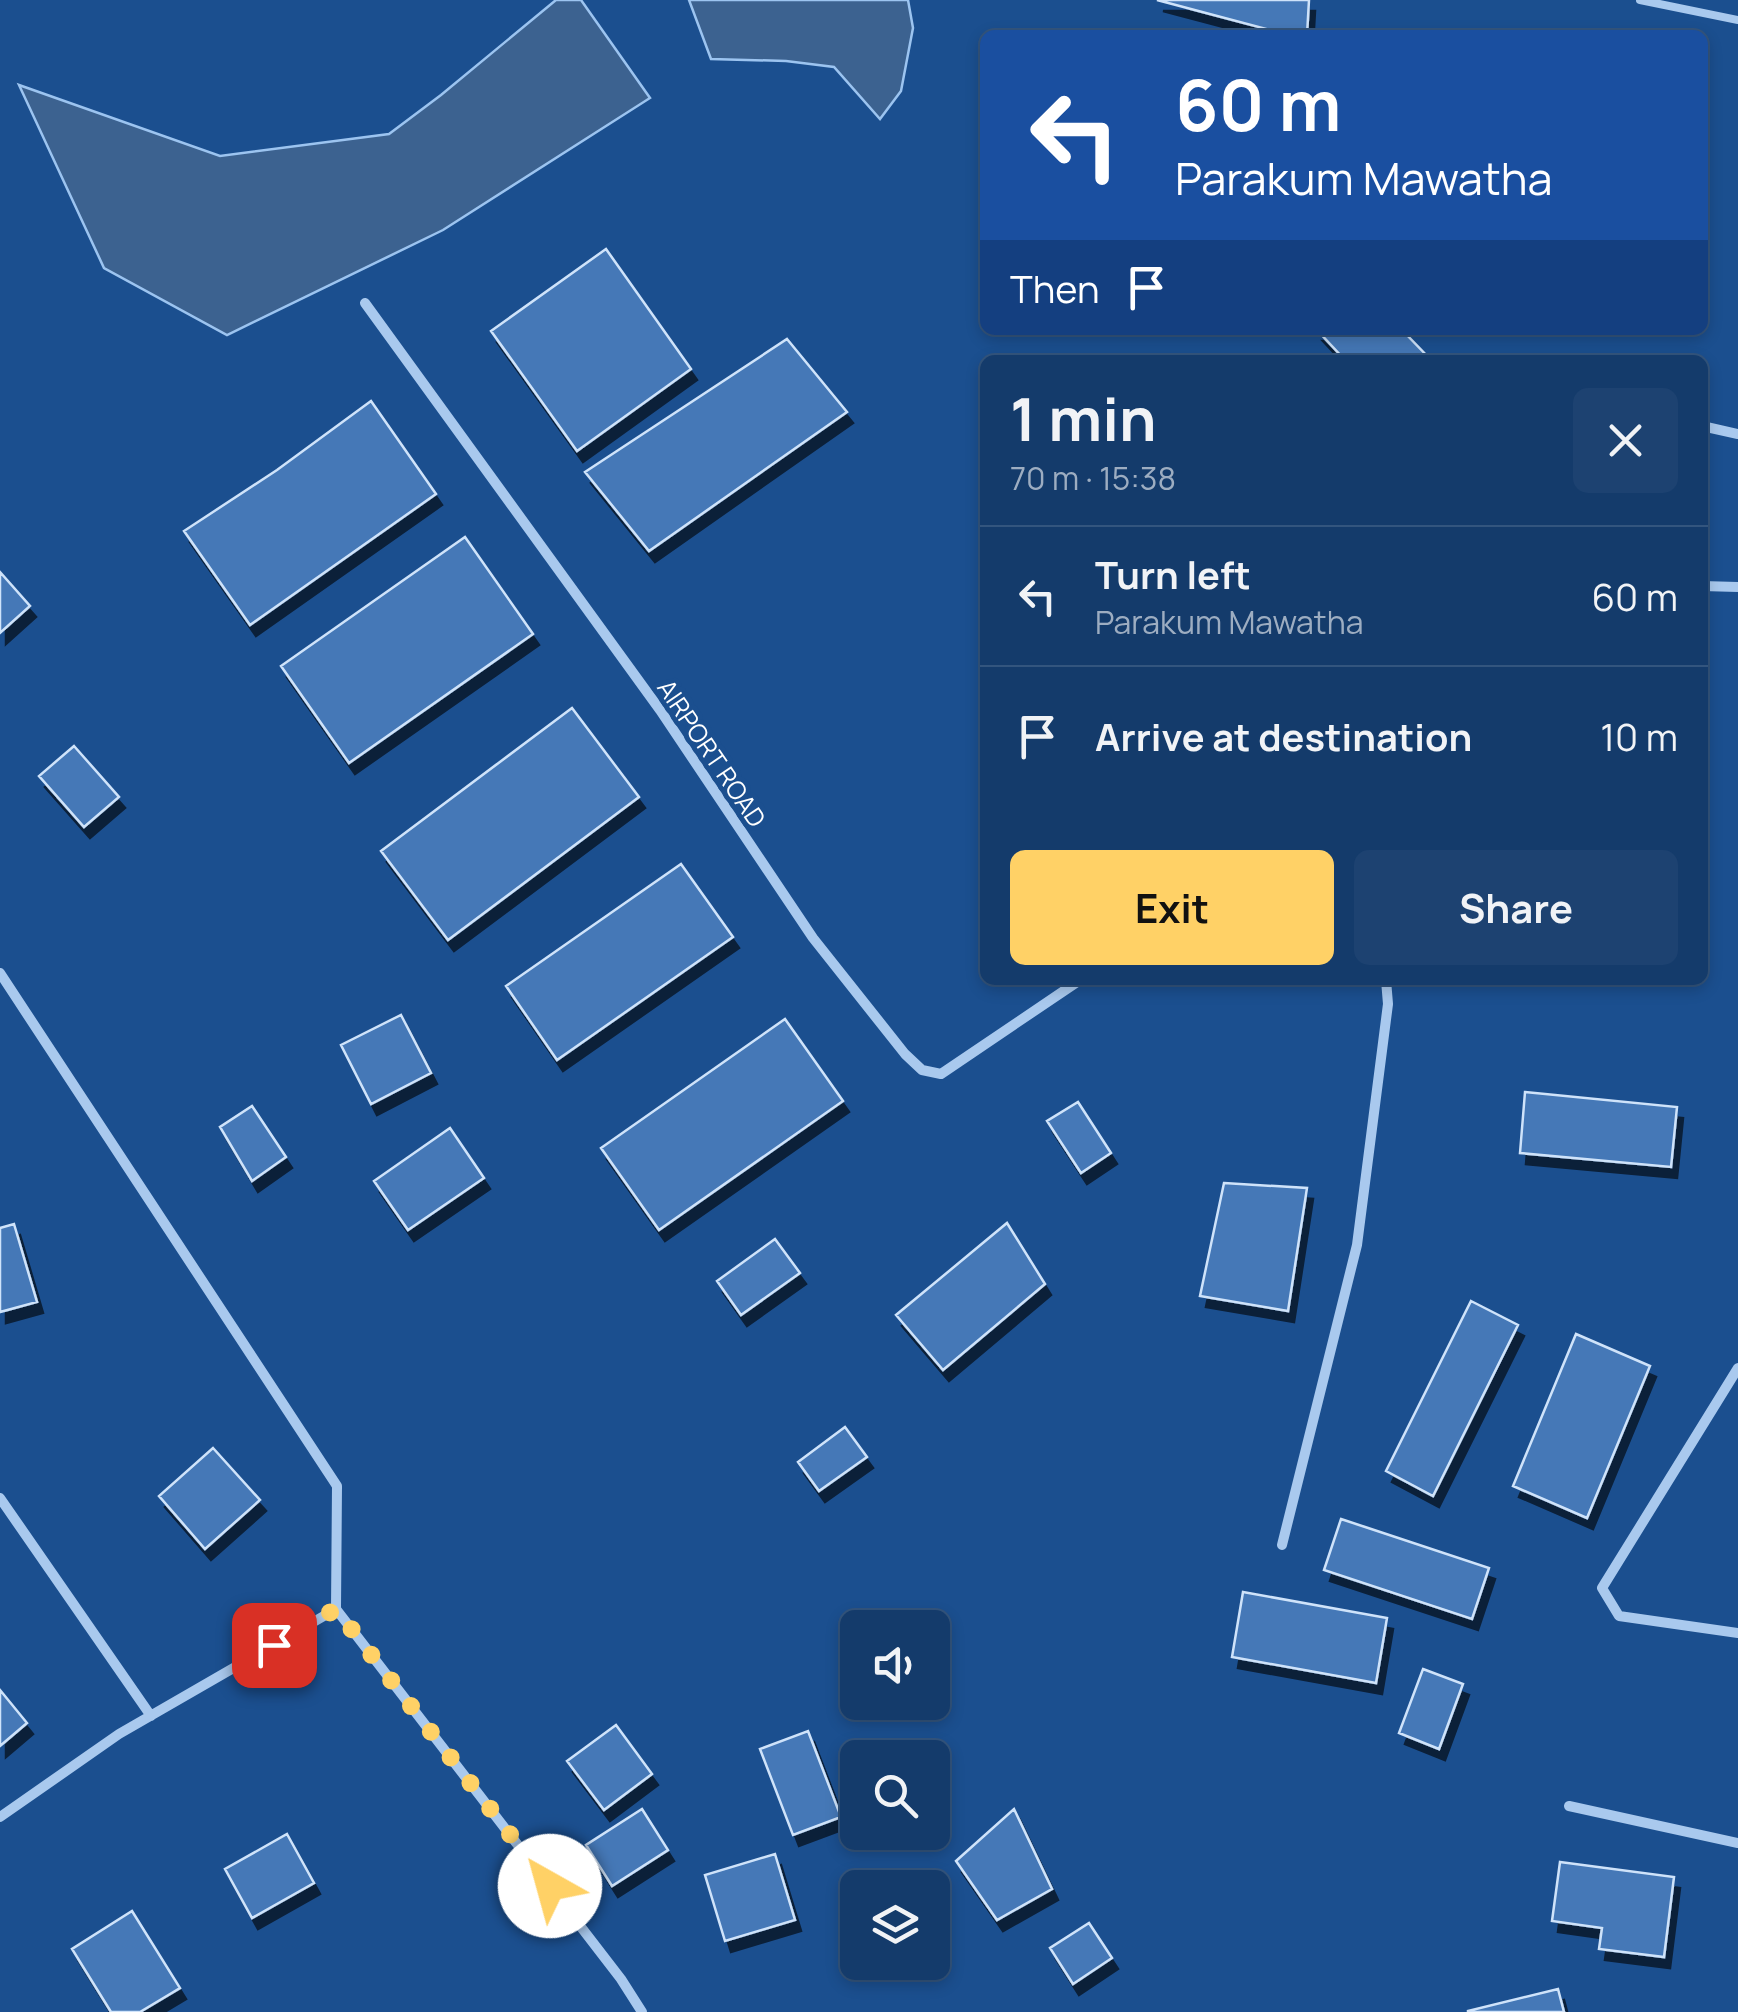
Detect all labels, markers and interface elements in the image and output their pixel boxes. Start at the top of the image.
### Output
text: 60 m [1175,56,1342,152]
icon: left [1010,70,1140,200]
text: Parakum Mawatha [1175,147,1553,209]
icon: arrive [1119,260,1174,315]
text: Then [1010,262,1099,314]
text: 1 min [1010,377,1157,459]
button: close [1573,388,1678,493]
text: 70 m · 15:38 [1010,456,1176,500]
text: Turn left [1095,548,1251,600]
icon: left [1010,569,1065,624]
text: 60 m [1591,570,1678,622]
text: Parakum Mawatha [1095,600,1363,644]
street label: AIRPORT ROAD [650,672,774,834]
icon: arrive [1010,709,1065,764]
text: Arrive at destination [1095,710,1472,762]
text: 10 m [1600,710,1678,762]
button: Exit [1010,850,1334,965]
button: Share [1354,850,1678,965]
pin [232,1603,317,1688]
map controls [840,1610,950,1980]
button: sound [840,1610,950,1720]
icon: arrive [247,1618,302,1673]
button: search [840,1740,950,1850]
position arrow [498,1834,602,1938]
button: layers [840,1870,950,1980]

